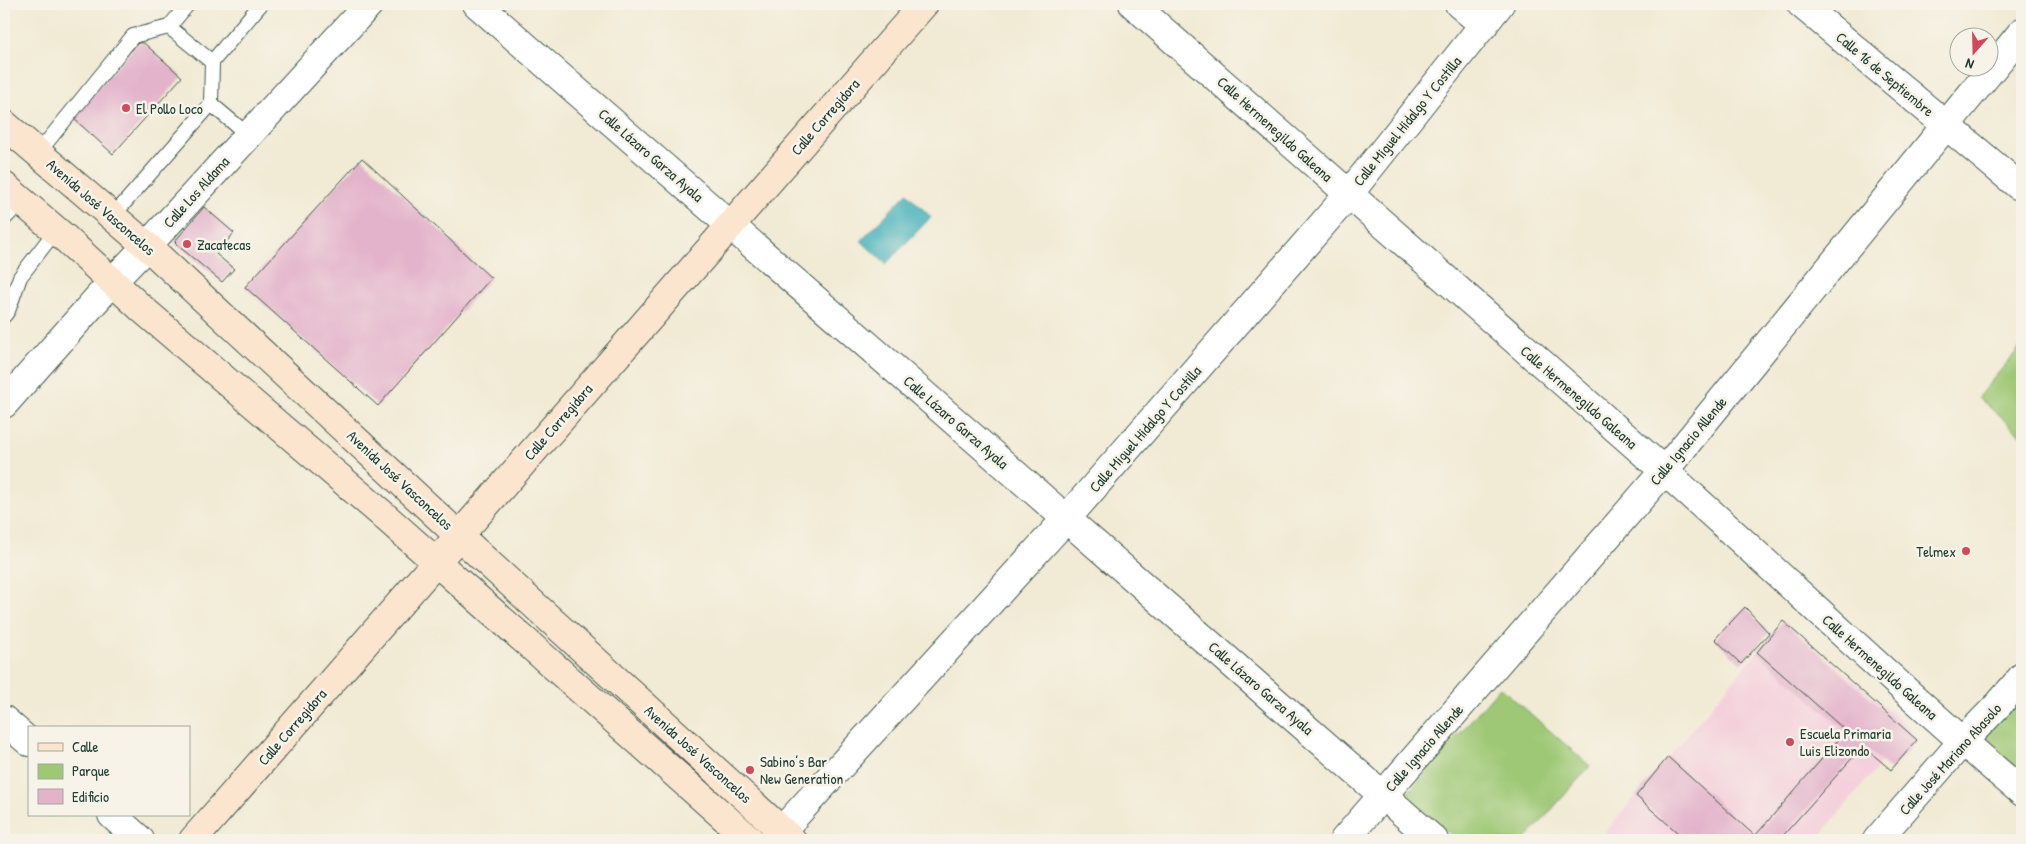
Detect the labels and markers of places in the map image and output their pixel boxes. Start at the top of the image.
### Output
place label: El Pollo Loco [136,98,203,119]
marker: El Pollo Loco [120,102,132,114]
place label: Zacatecas [197,234,251,255]
marker: Zacatecas [181,238,193,250]
place label: Telmex [1916,541,1956,562]
marker: Telmex [1960,545,1972,557]
place label: Escuela Primaria Luis Elizondo [1800,723,1891,761]
marker: Escuela Primaria Luis Elizondo [1784,736,1796,748]
place label: Sabino’s Bar New Generation [760,751,843,789]
marker: Sabino’s Bar New Generation [744,764,756,776]

